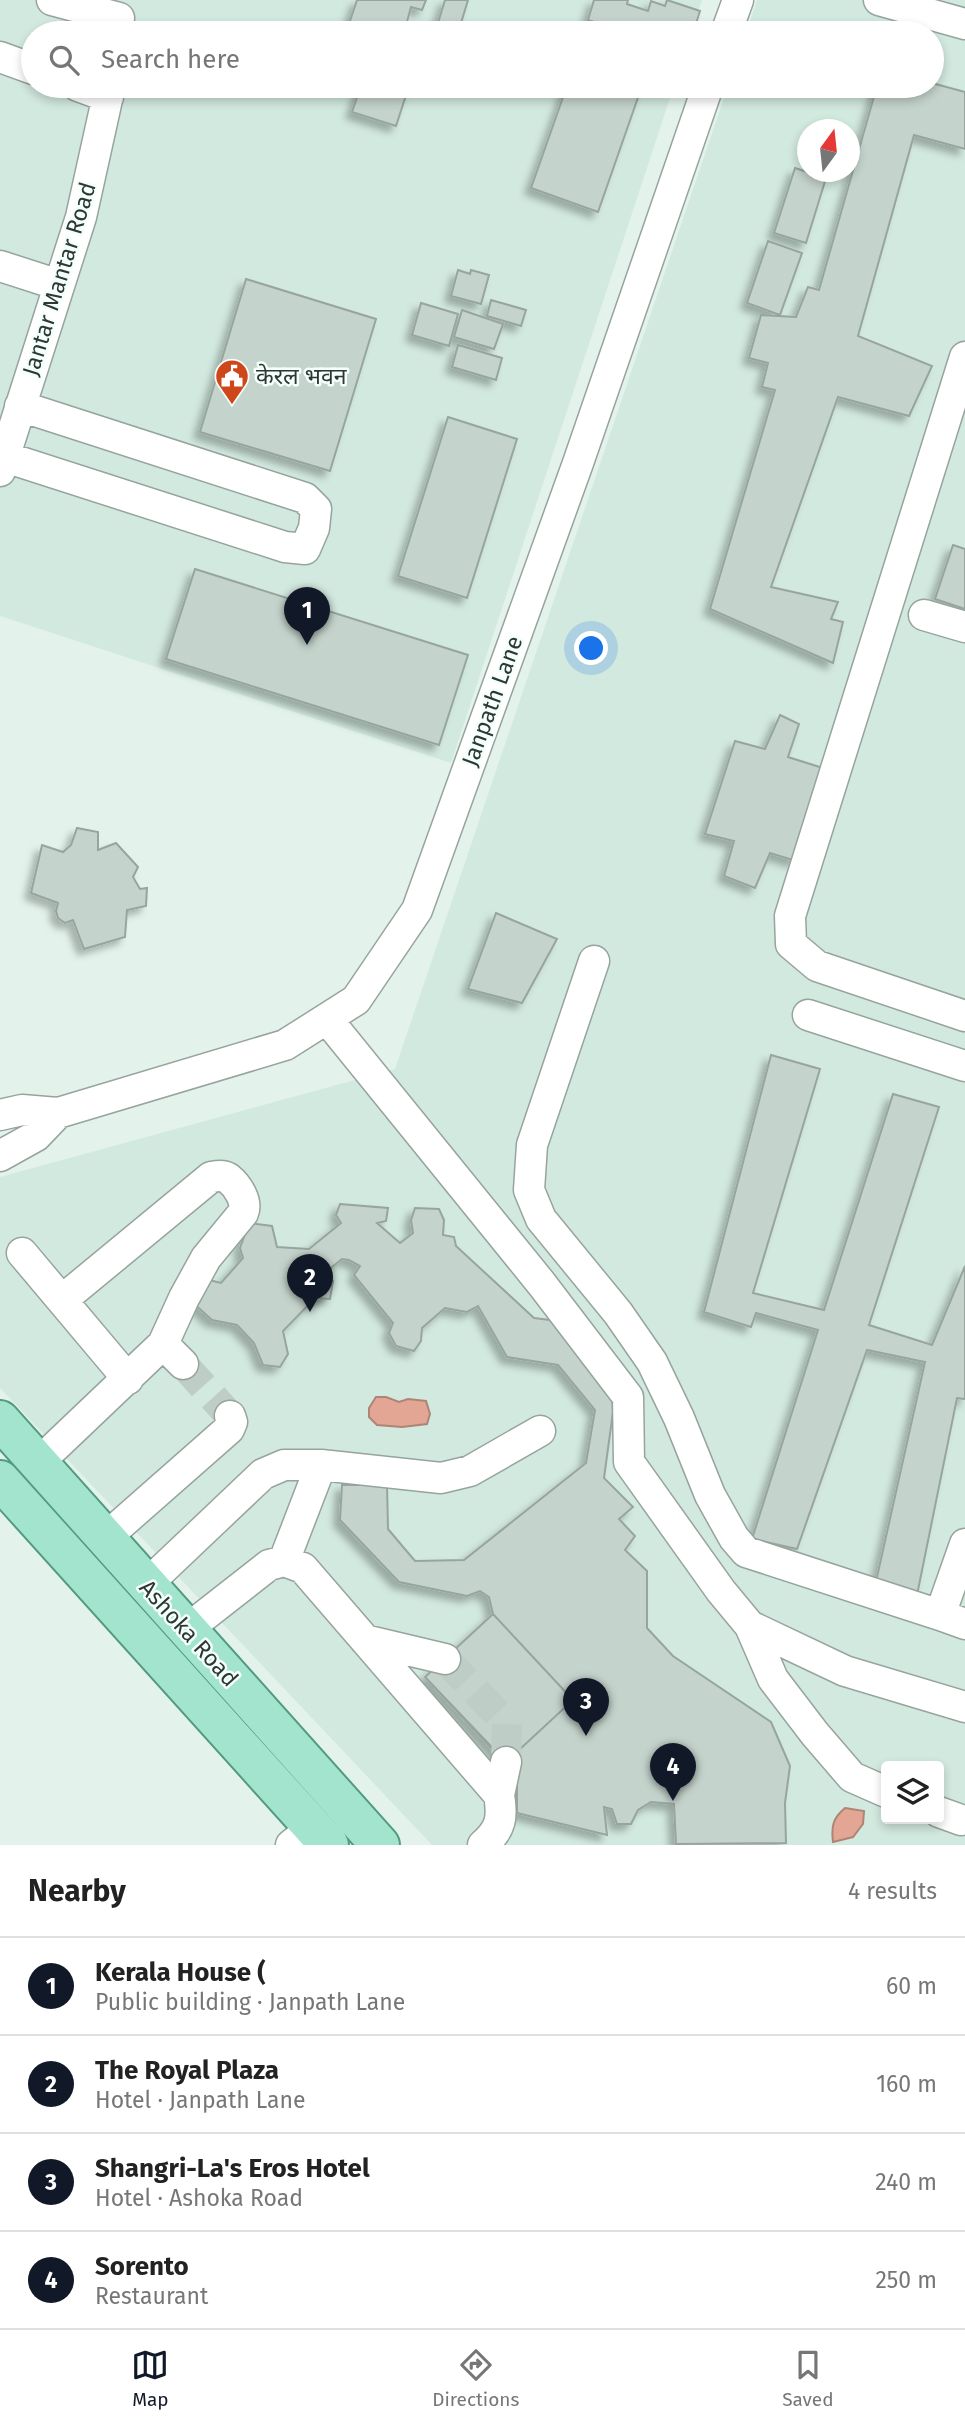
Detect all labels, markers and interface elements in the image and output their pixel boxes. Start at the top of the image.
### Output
search box [21,21,944,98]
icon: search [45,41,83,79]
text: Search here [101,44,240,75]
north arrow [797,119,860,182]
street label: Jantar Mantar Road [16,179,102,379]
public building icon: केरल भवन [213,357,251,406]
place label: केरल भवन [256,362,348,390]
pin: 1 [284,587,330,645]
your location [574,631,608,665]
street label: Janpath Lane [455,632,529,770]
pin: 2 [287,1254,333,1312]
street label: Ashoka Road [134,1574,244,1692]
pin: 3 [563,1678,609,1736]
pin: 4 [650,1743,696,1801]
map controls [881,1761,944,1824]
button: layers [881,1761,944,1824]
text: Nearby [28,1873,126,1909]
text: 4 results [848,1877,937,1905]
text: Kerala House ( [95,1957,266,1988]
text: 1 [46,1972,56,2000]
text: 60 m [886,1972,937,2000]
text: Public building · Janpath Lane [95,1988,405,2016]
text: The Royal Plaza [95,2055,279,2086]
text: 2 [45,2070,57,2098]
text: 160 m [876,2070,937,2098]
text: Hotel · Janpath Lane [95,2086,306,2114]
text: Shangri-La's Eros Hotel [95,2153,370,2184]
text: 3 [45,2168,57,2196]
text: 240 m [875,2168,937,2196]
text: Hotel · Ashoka Road [95,2184,303,2212]
text: Sorento [95,2251,189,2282]
text: 4 [45,2266,58,2294]
text: 250 m [875,2266,937,2294]
text: Restaurant [95,2282,208,2310]
tab: Map [131,2346,169,2411]
tab: Directions [432,2346,519,2411]
tab: Saved [782,2346,834,2411]

